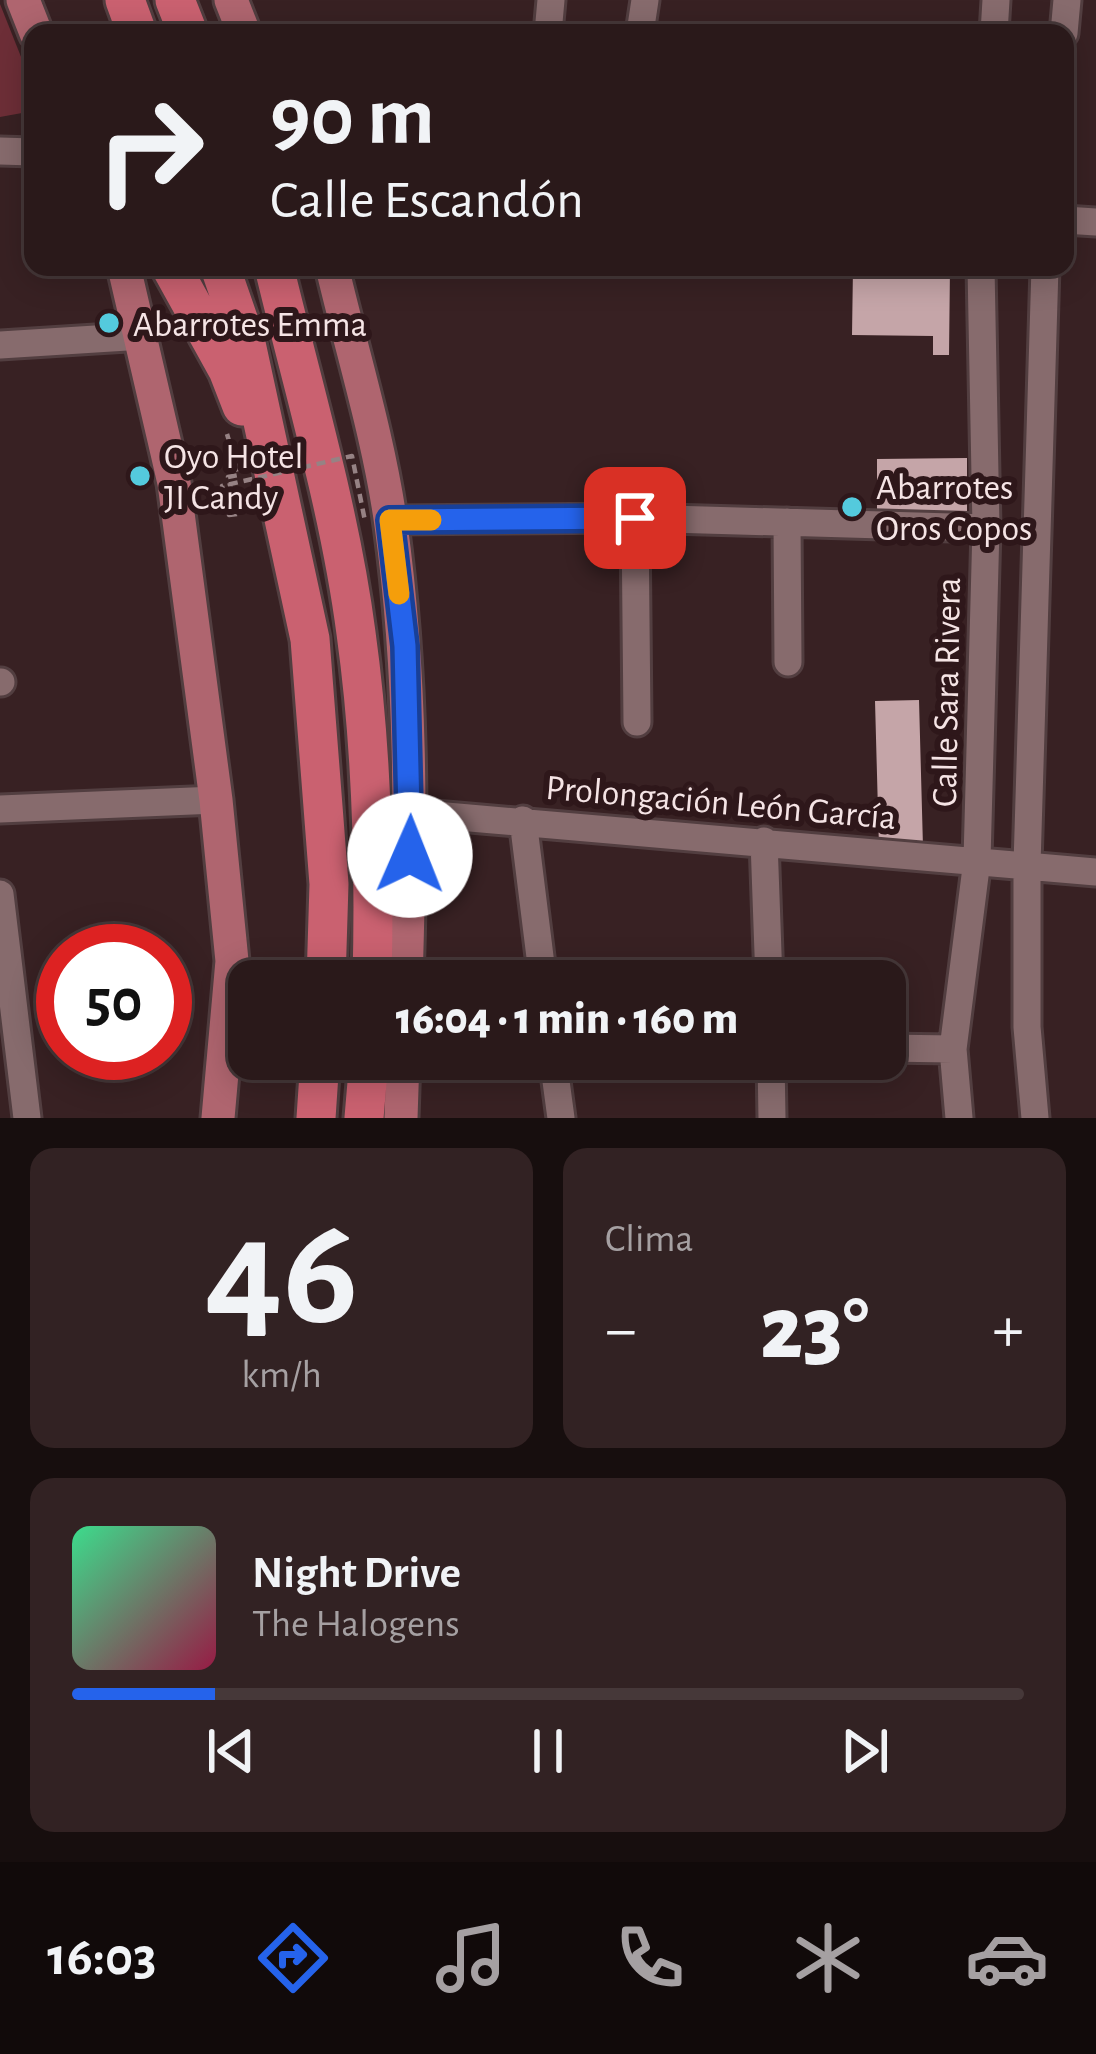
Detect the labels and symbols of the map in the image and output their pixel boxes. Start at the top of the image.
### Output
place label: Abarrotes Emma [133,307,367,343]
marker: Abarrotes Emma [96,310,122,336]
place label: Oyo Hotel JI Candy [164,439,303,516]
marker: Oyo Hotel JI Candy [127,463,153,489]
pin [584,467,686,569]
place label: Abarrotes Oros Copos [876,470,1032,547]
marker: Abarrotes Oros Copos [839,494,865,520]
street label: Calle Sara Rivera [927,577,967,807]
street label: Prolongación León García [544,770,897,836]
position arrow [347,792,473,918]
speed limit sign: 50 [36,924,192,1080]

